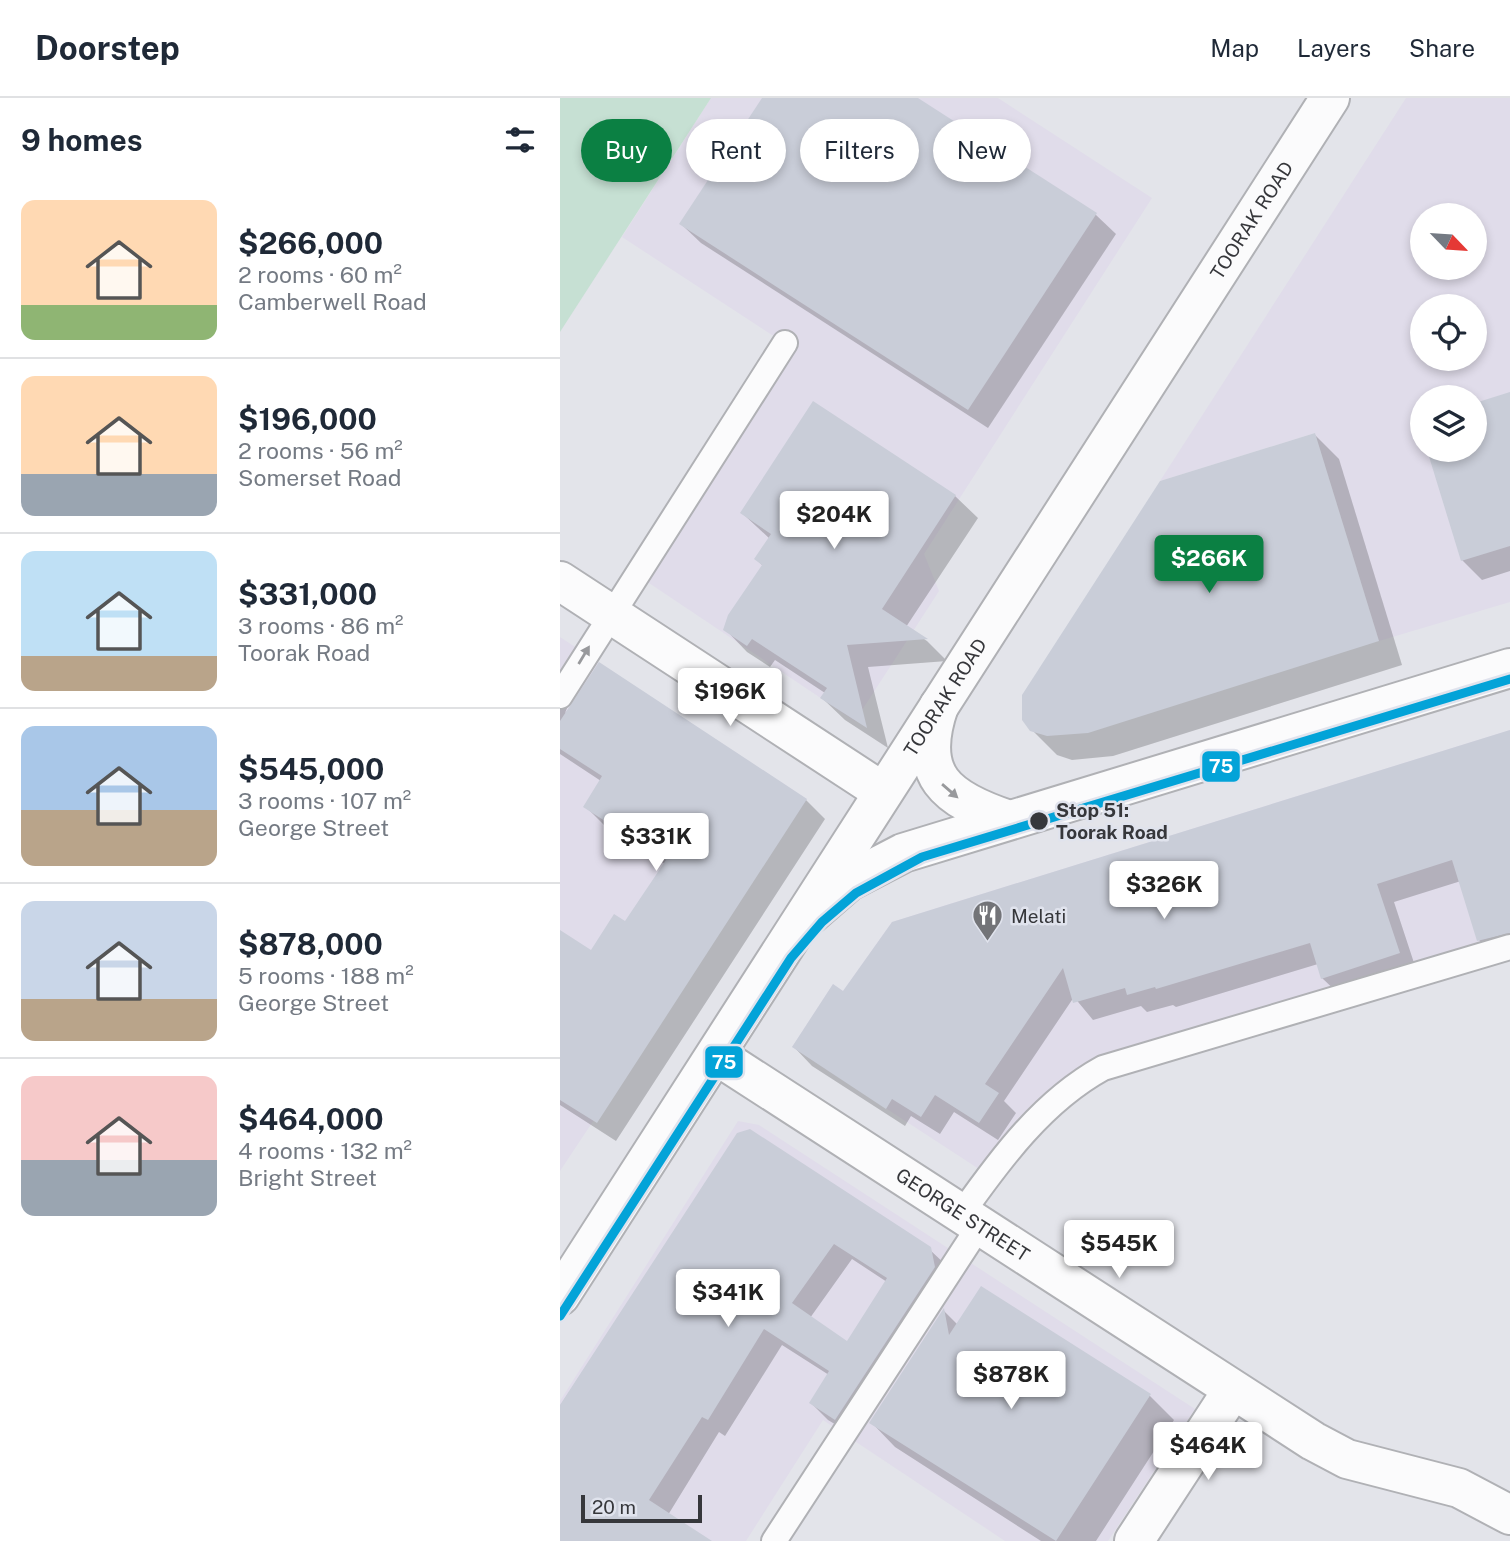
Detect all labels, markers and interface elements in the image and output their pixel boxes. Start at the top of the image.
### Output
text: Doorstep [35,29,180,67]
text: Map [1210,34,1259,62]
text: Layers [1297,34,1371,62]
text: Share [1409,34,1475,62]
chip: Buy [581,119,672,182]
chip: Rent [686,119,786,182]
chip: Filters [800,119,919,182]
chip: New [933,119,1031,182]
icon: filters [501,121,539,159]
text: 9 homes [21,122,143,158]
street label: TOORAK ROAD [1206,157,1297,283]
north arrow [1410,203,1488,280]
map controls [1410,203,1487,462]
text: $266,000 [238,225,383,261]
icon: home [77,228,161,312]
text: 2 rooms · 60 m² [238,261,402,288]
text: Camberwell Road [238,288,427,315]
button: locate [1410,294,1487,371]
button: layers [1410,385,1487,462]
text: $196,000 [238,401,377,437]
icon: home [77,404,161,488]
text: 2 rooms · 56 m² [238,437,403,464]
text: Somerset Road [238,464,401,491]
pin: $204K [785,491,883,551]
text: $204K [796,500,872,527]
pin: $266K [1160,536,1258,595]
text: $266K [1170,544,1248,571]
text: $331,000 [238,576,377,612]
icon: home [77,579,161,663]
text: 3 rooms · 86 m² [238,612,404,639]
street label: TOORAK ROAD [899,634,991,760]
text: Toorak Road [238,639,370,666]
one-way arrow [578,645,591,664]
pin: $196K [681,668,779,728]
text: $196K [694,677,766,704]
line badge: 75 [1201,750,1241,783]
text: $545,000 [238,751,384,787]
icon: home [77,754,161,838]
text: 75 [1209,755,1233,777]
one-way arrow [941,783,959,799]
text: 3 rooms · 107 m² [238,787,411,814]
place label: Stop 51: Toorak Road [1056,799,1168,843]
marker: Stop 51: Toorak Road [1028,810,1050,832]
text: George Street [238,814,389,841]
pin: $331K [607,814,705,873]
text: $331K [620,822,692,849]
pin: $326K [1115,862,1213,921]
text: $326K [1125,870,1203,897]
restaurant icon: Melati [971,899,1005,943]
place label: Melati [1011,905,1066,927]
text: $878,000 [238,926,383,962]
icon: home [77,929,161,1013]
text: 5 rooms · 188 m² [238,962,414,989]
text: George Street [238,989,389,1016]
line badge: 75 [704,1045,744,1079]
text: 75 [712,1051,736,1073]
text: $464,000 [238,1101,384,1137]
icon: home [77,1104,161,1188]
text: 4 rooms · 132 m² [238,1137,412,1164]
street label: GEORGE STREET [892,1163,1034,1266]
text: Bright Street [238,1164,377,1191]
pin: $545K [1070,1220,1168,1280]
text: $545K [1080,1229,1158,1256]
pin: $341K [679,1270,777,1329]
text: $341K [692,1278,764,1305]
pin: $878K [962,1352,1060,1411]
text: $878K [973,1360,1049,1387]
pin: $464K [1159,1422,1257,1482]
text: $464K [1169,1431,1247,1458]
scale bar [581,1492,702,1524]
text: 20 m [592,1496,636,1518]

